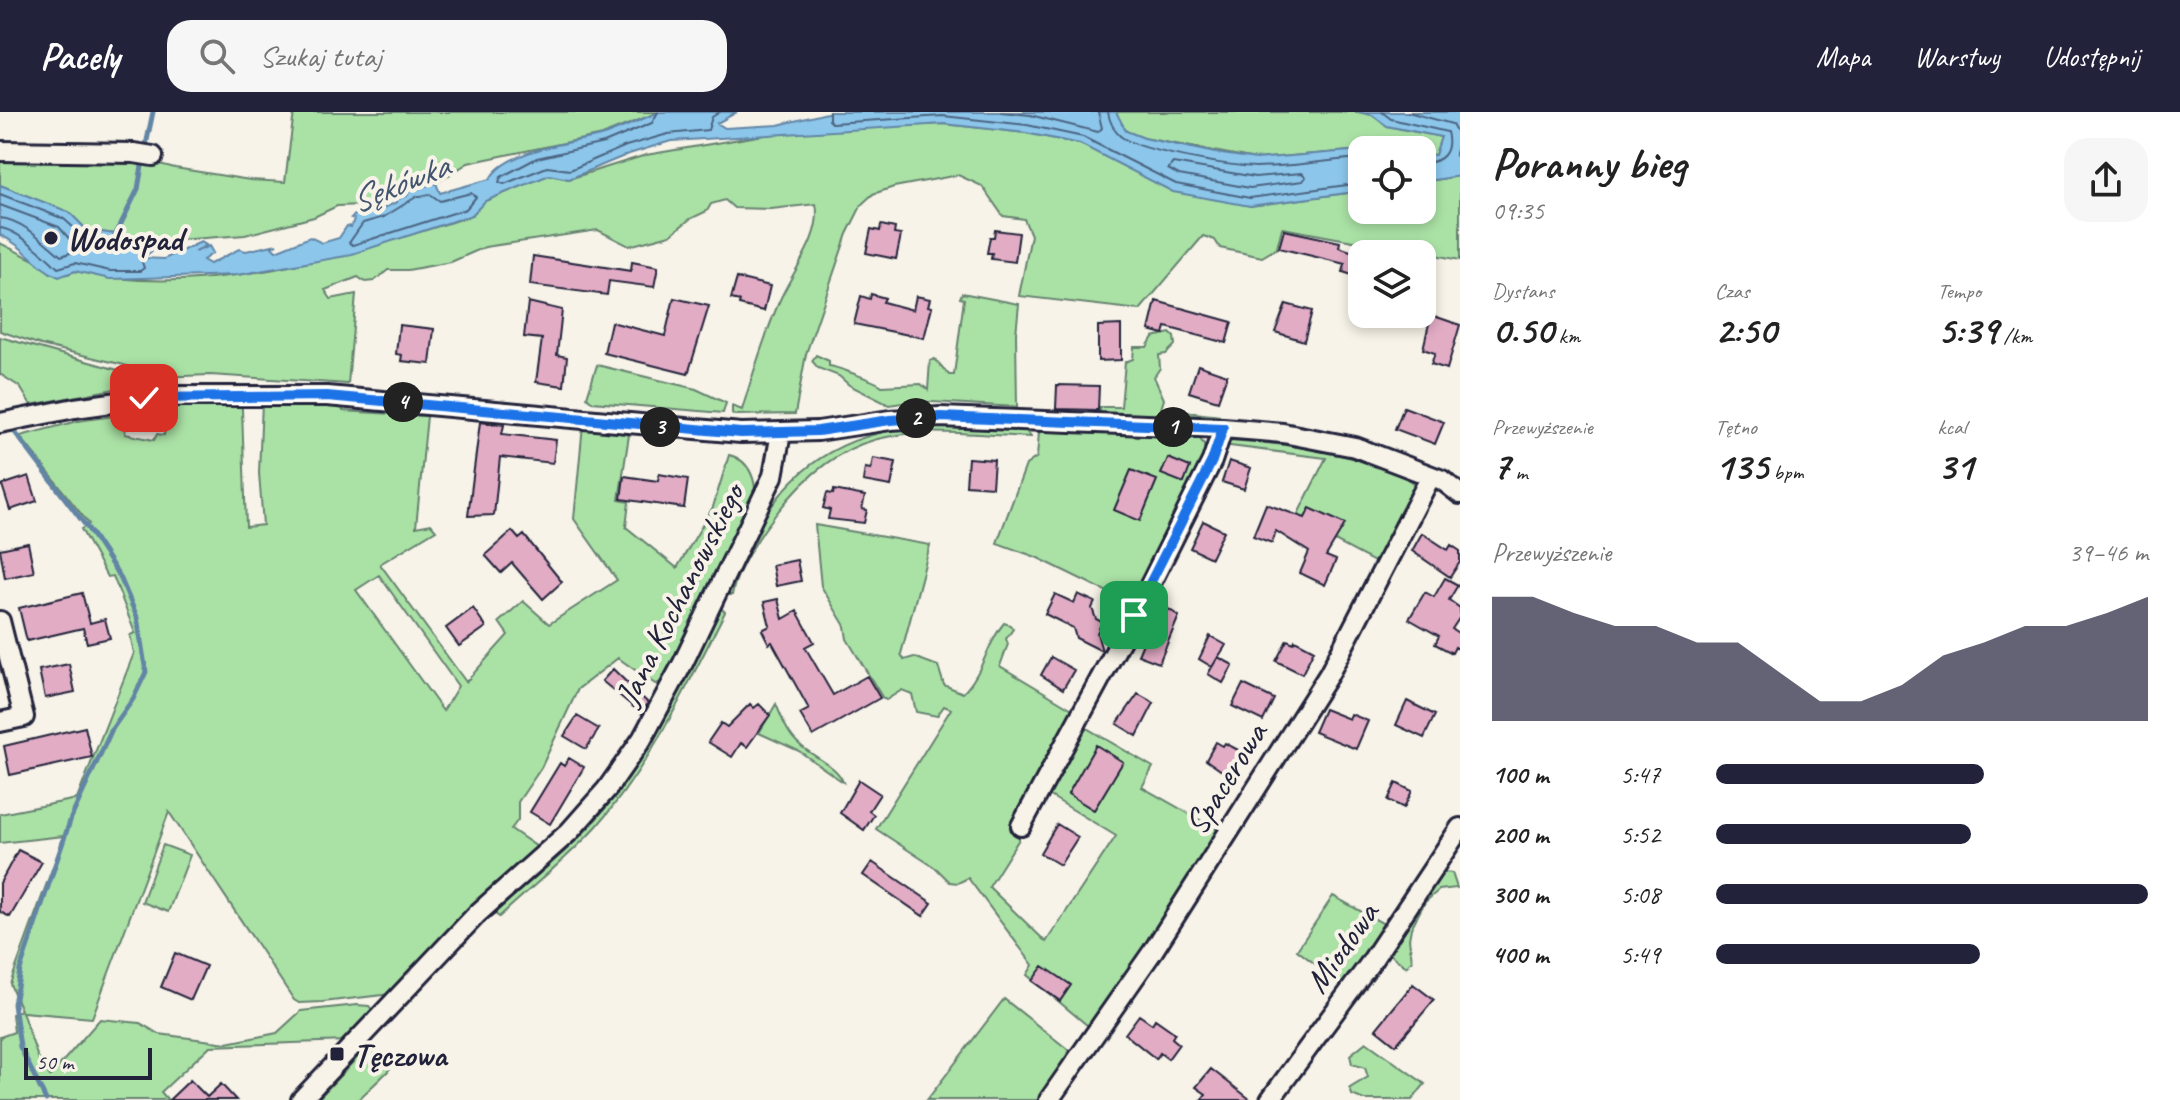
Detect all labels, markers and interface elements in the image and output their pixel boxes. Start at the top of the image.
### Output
search box [167,20,727,92]
text: Pacely [40,33,119,80]
icon: search [195,34,239,78]
text: Szukaj tutaj [259,37,382,75]
text: Mapa [1816,39,1870,74]
text: Warstwy [1914,39,2000,74]
text: Udostępnij [2044,39,2140,74]
map controls [1348,136,1436,328]
button: locate [1348,136,1436,224]
text: Poranny bieg [1492,136,1686,191]
button: share [2064,138,2148,222]
water label: Sękówka [343,141,459,223]
text: 09:35 [1492,194,1544,227]
place label: Wodospad [67,217,188,260]
marker: Wodospad [42,229,60,247]
button: layers [1348,240,1436,328]
text: Dystans [1492,277,1554,305]
text: Czas [1715,277,1750,305]
text: Tempo [1937,277,1981,305]
text: 0.50 [1492,305,1553,355]
text: 2:50 [1715,305,1776,355]
text: 5:39 [1937,305,1998,355]
text: km [1553,322,1580,350]
text: /km [1998,322,2032,350]
pin [110,364,178,432]
icon: check [122,376,166,420]
pin: 4 [383,382,423,422]
text: 4 [398,388,408,416]
pin: 2 [896,398,936,438]
text: 2 [911,404,921,432]
pin: 3 [640,407,680,447]
pin: 1 [1153,407,1193,447]
text: 3 [655,413,665,441]
text: 1 [1168,413,1178,441]
text: Przewyższenie [1492,413,1593,441]
text: Tętno [1715,413,1757,441]
text: kcal [1937,413,1966,441]
text: 7 [1492,441,1510,491]
text: 135 [1715,441,1768,491]
text: 31 [1937,441,1973,491]
text: m [1510,458,1528,486]
text: bpm [1768,458,1804,486]
street label: Jana Kochanowskiego [604,473,755,714]
text: Przewyższenie [1492,536,1611,569]
text: 39–46 m [2069,536,2148,569]
pin [1100,581,1168,649]
icon: arrive [1112,593,1156,637]
street label: Spacerowa [1174,713,1278,842]
text: 100 m [1492,758,1548,791]
text: 5:47 [1620,758,1660,791]
text: 200 m [1492,818,1548,851]
text: 5:52 [1620,818,1660,851]
text: 300 m [1492,878,1548,911]
text: 5:08 [1620,878,1660,911]
street label: Miodowa [1295,892,1389,1001]
text: 400 m [1492,938,1548,971]
text: 5:49 [1620,938,1660,971]
place label: Tęczowa [353,1033,450,1076]
scale bar [24,1044,152,1080]
marker: Tęczowa [328,1045,346,1063]
text: 50 m [36,1048,73,1076]

